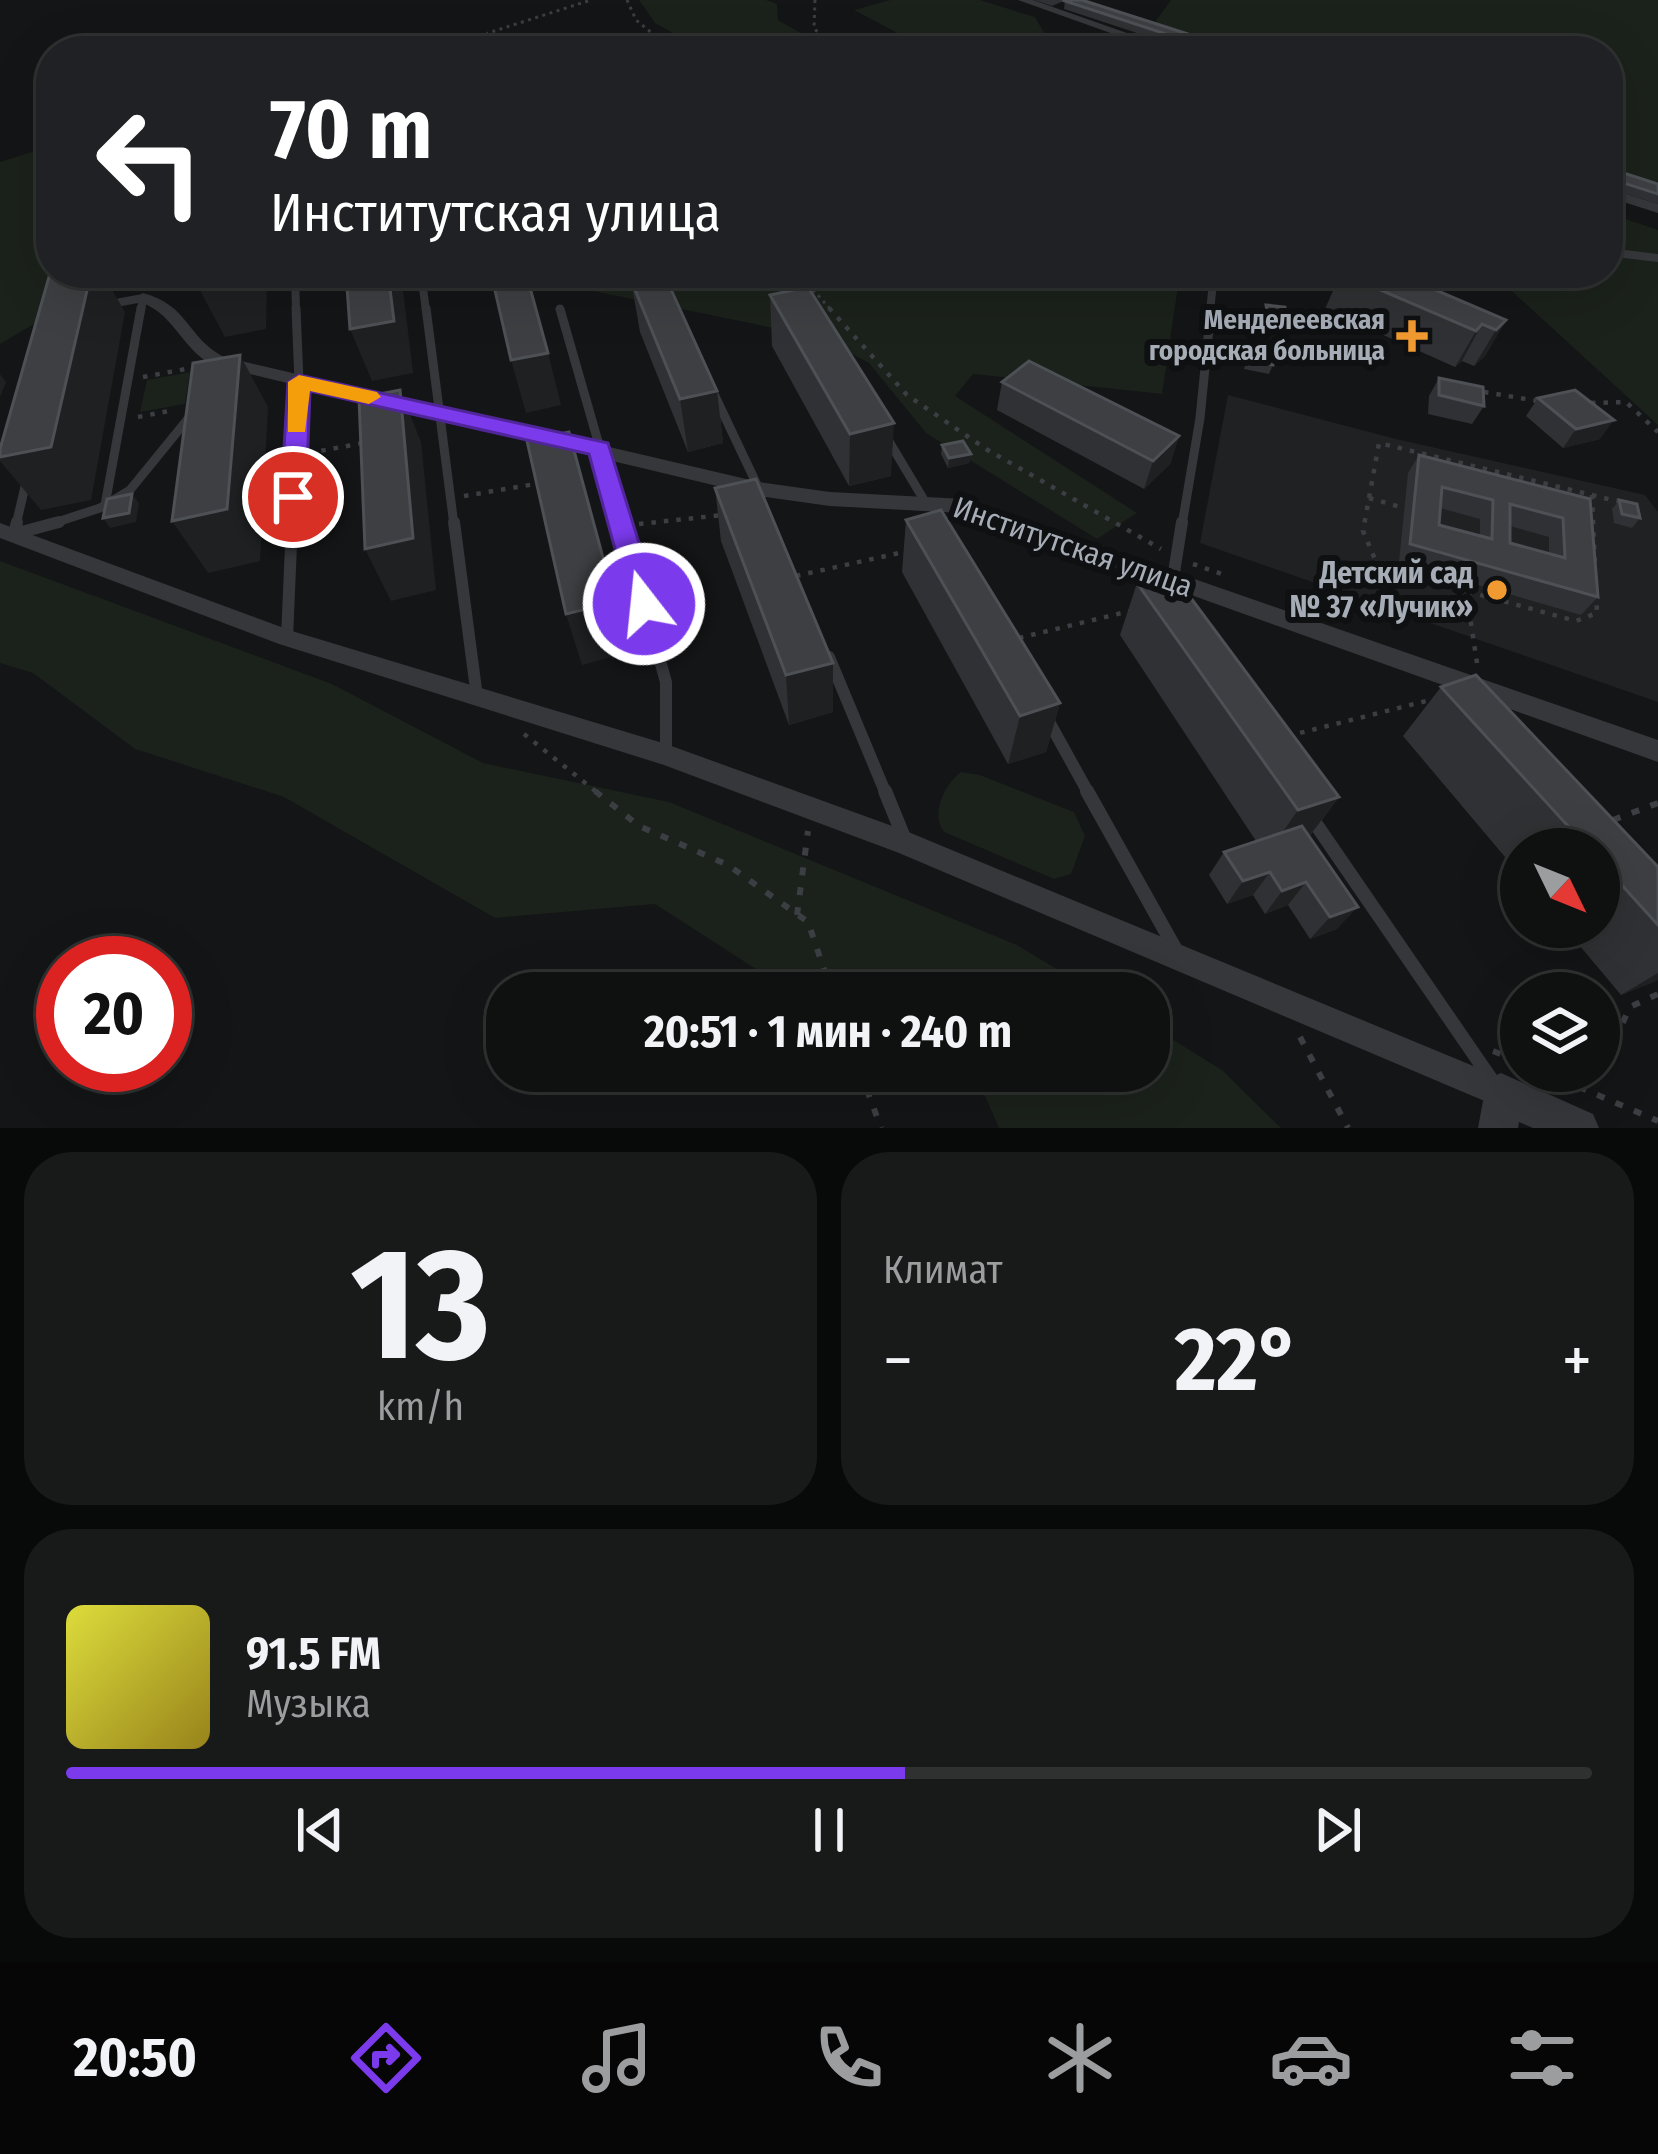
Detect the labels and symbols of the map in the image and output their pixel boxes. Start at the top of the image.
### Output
place label: Менделеевская городская больница [1149,304,1385,367]
marker: Менделеевская городская больница [1396,320,1428,352]
pin [242,446,344,548]
street label: Институтская улица [949,489,1197,605]
position arrow [581,541,707,667]
place label: Детский сад № 37 «Лучик» [1290,555,1473,625]
marker: Детский сад № 37 «Лучик» [1484,577,1510,603]
north arrow [1500,828,1620,948]
speed limit sign: 20 [36,936,192,1092]

